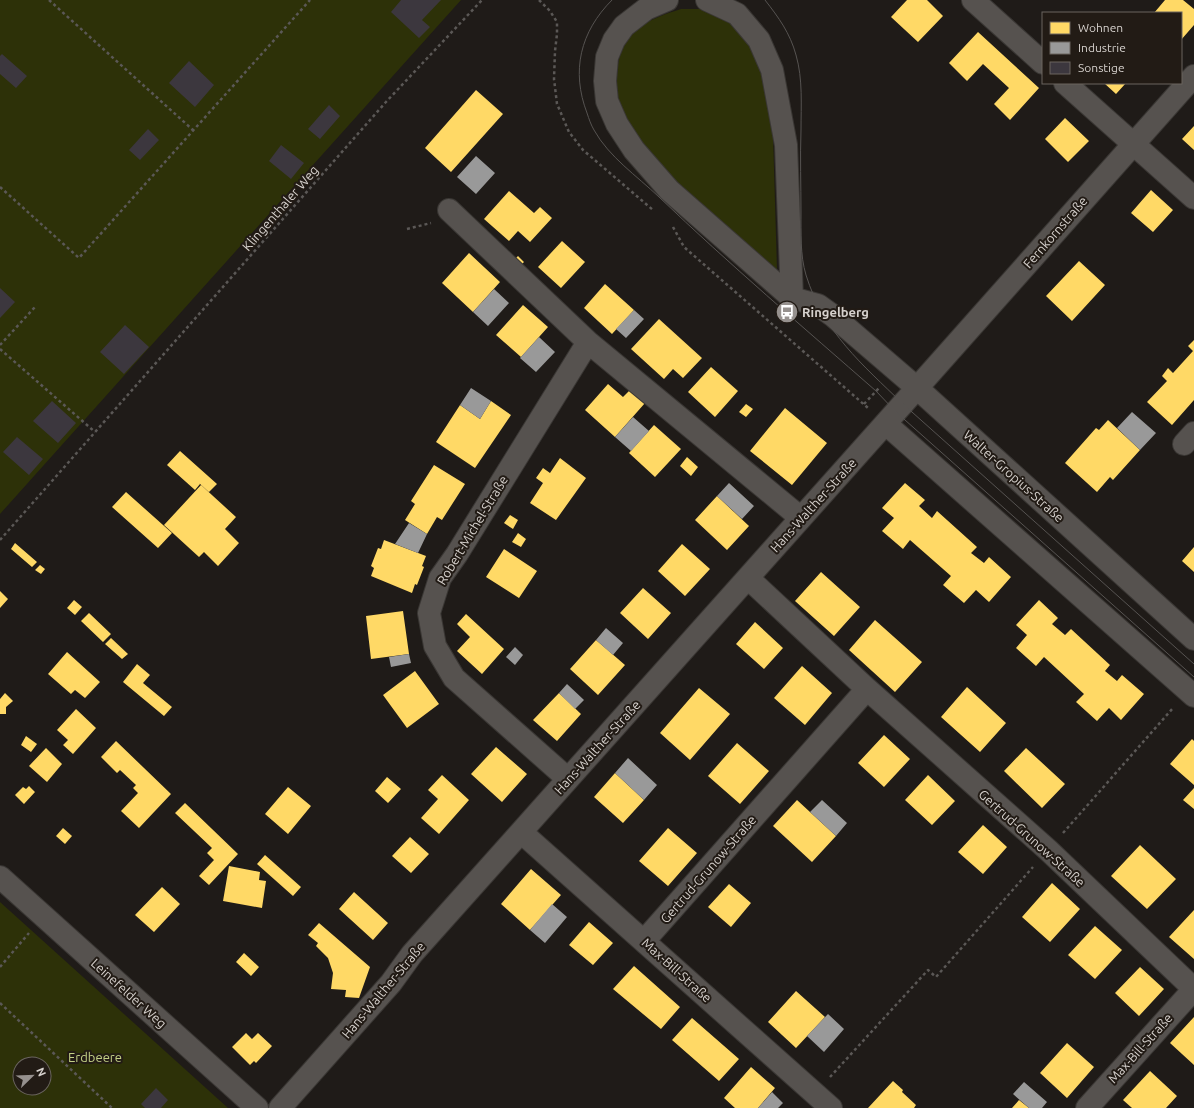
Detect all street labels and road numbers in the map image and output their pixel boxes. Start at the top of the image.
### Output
street label: Klingenthaler Weg [239,163,321,253]
street label: Fernkornstraße [1020,193,1090,271]
street label: Walter-Gropius-Straße [961,427,1067,525]
street label: Hans-Walther-Straße [767,455,859,555]
street label: Robert-Michel-Straße [434,473,510,587]
street label: Hans-Walther-Straße [551,697,643,797]
street label: Gertrud-Grunow-Straße [976,787,1088,889]
street label: Gertrud-Grunow-Straße [657,812,759,926]
street label: Max-Bill-Straße [639,935,715,1005]
street label: Hans-Walther-Straße [339,939,427,1041]
street label: Leinefelder Weg [89,956,169,1030]
street label: Max-Bill-Straße [1105,1010,1175,1086]

